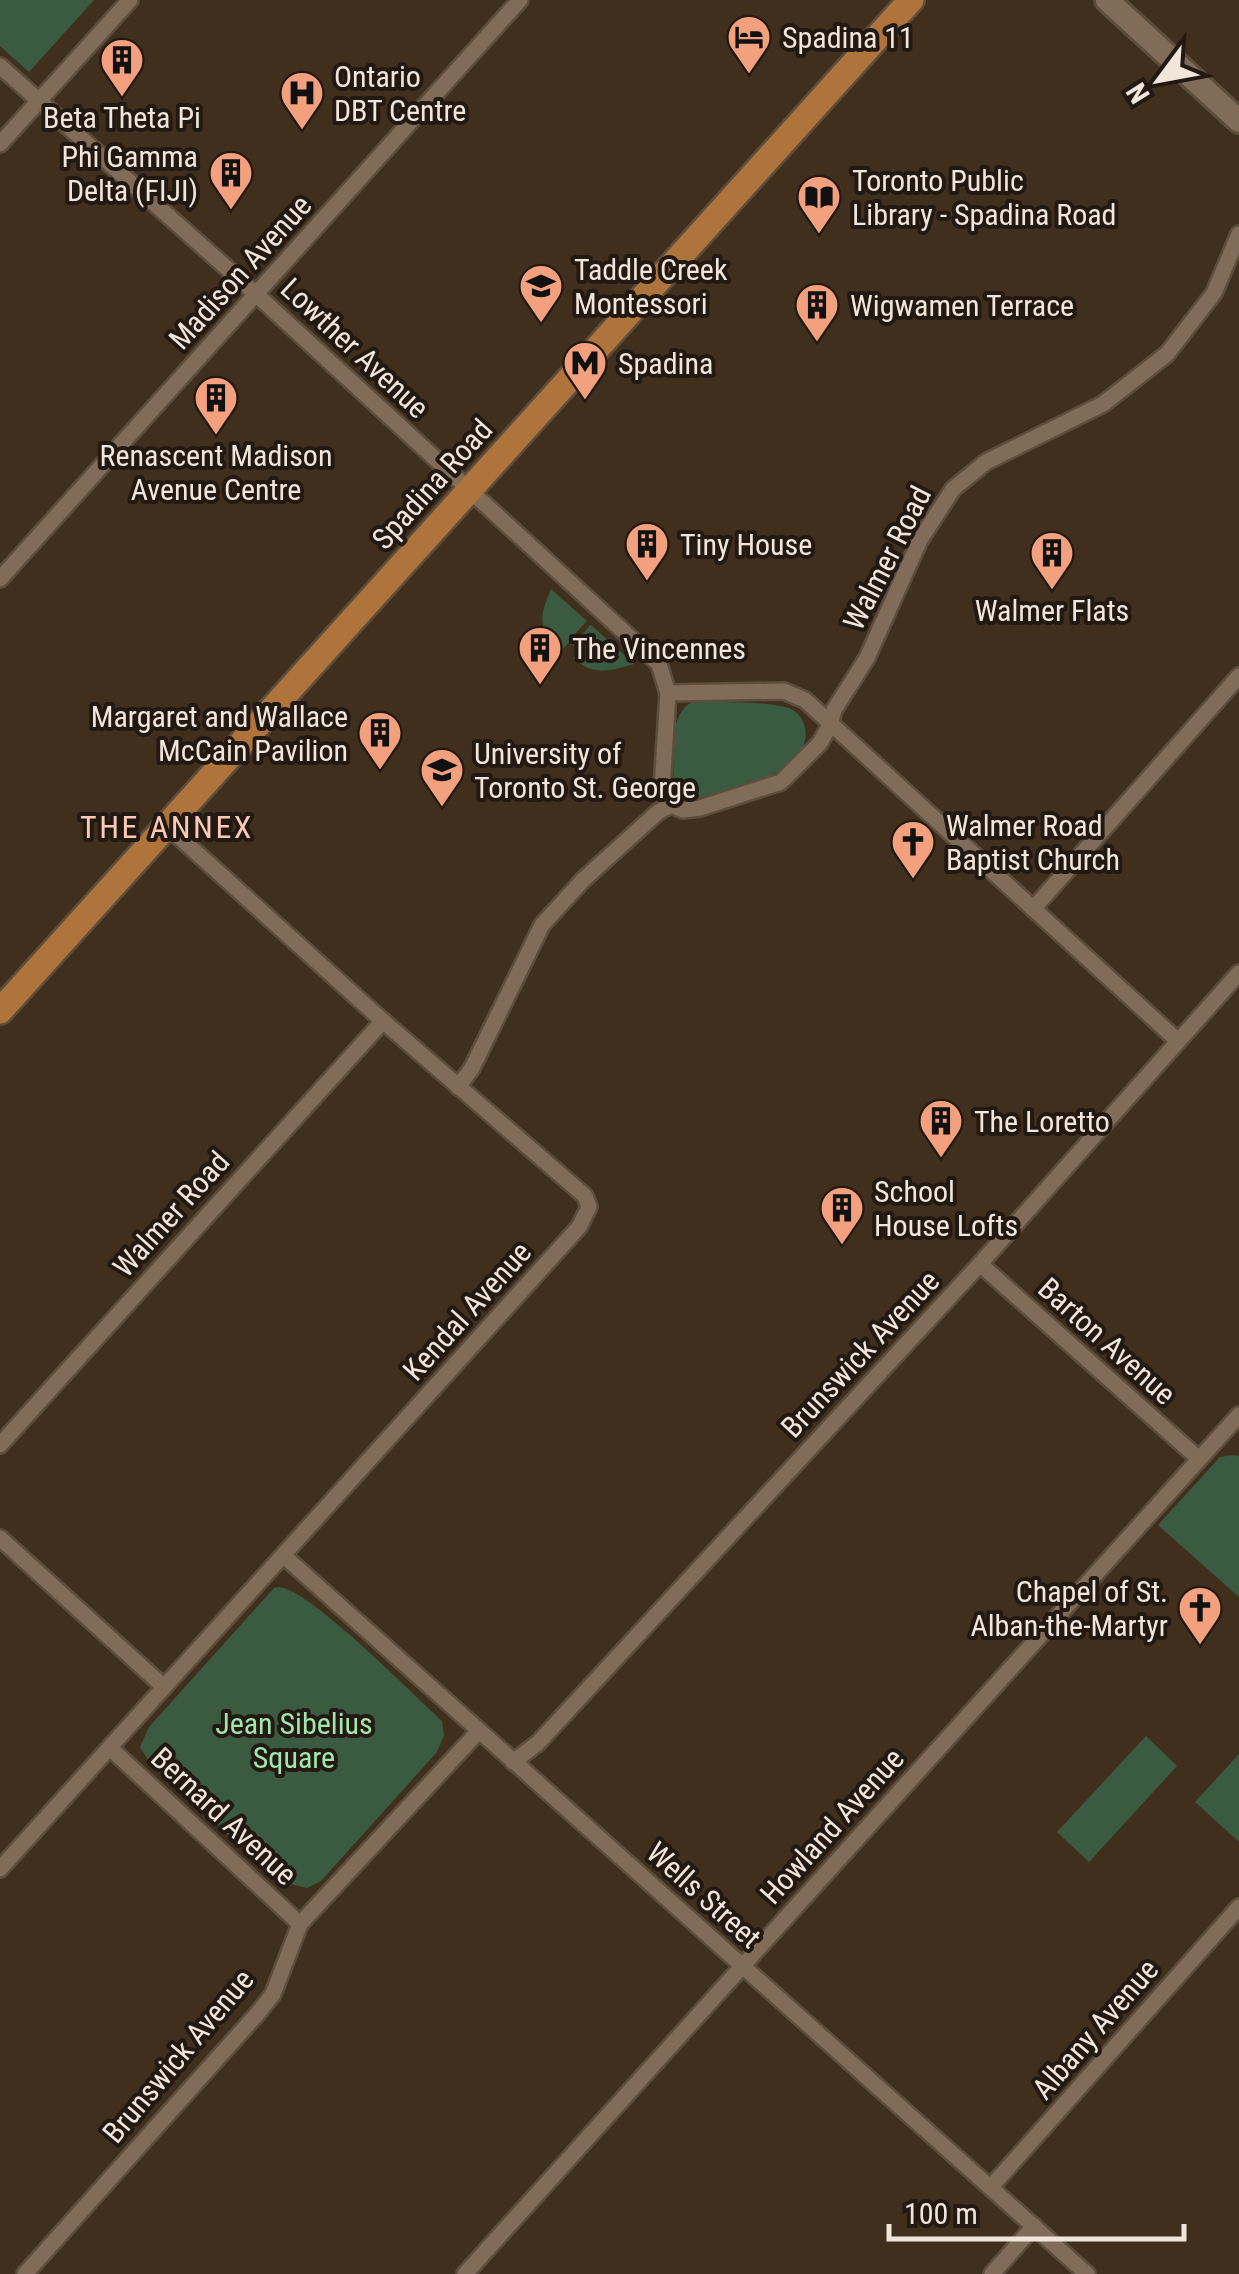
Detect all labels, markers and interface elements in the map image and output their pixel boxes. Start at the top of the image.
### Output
hotel icon: Spadina 11 [726,14,772,75]
place label: Spadina 11 [782,20,914,55]
north arrow [1109,30,1209,130]
building icon: Beta Theta Pi [99,37,145,98]
place label: Ontario DBT Centre [334,59,466,128]
hospital icon: Ontario DBT Centre [279,70,325,131]
text: N [1120,77,1157,109]
place label: Beta Theta Pi [43,100,201,135]
place label: Phi Gamma Delta (FIJI) [61,139,198,208]
building icon: Phi Gamma Delta (FIJI) [208,150,254,211]
place label: Toronto Public Library - Spadina Road [852,163,1117,232]
library icon: Toronto Public Library - Spadina Road [796,174,842,235]
street label: Madison Avenue [162,188,318,356]
place label: Taddle Creek Montessori [574,252,728,321]
school or university icon: Taddle Creek Montessori [518,263,564,324]
street label: Lowther Avenue [274,271,436,425]
building icon: Wigwamen Terrace [794,282,840,343]
place label: Wigwamen Terrace [850,288,1074,323]
metro station icon: Spadina [562,340,608,401]
place label: Spadina [618,346,713,381]
building icon: Renascent Madison Avenue Centre [193,375,239,436]
street label: Spadina Road [365,412,499,556]
place label: Renascent Madison Avenue Centre [100,438,332,507]
street label: Walmer Road [836,480,938,636]
building icon: Tiny House [624,521,670,582]
place label: Tiny House [680,527,812,562]
building icon: Walmer Flats [1029,530,1075,591]
place label: Walmer Flats [975,593,1129,628]
building icon: The Vincennes [517,625,563,686]
place label: The Vincennes [572,631,746,666]
place label: Margaret and Wallace McCain Pavilion [91,699,348,768]
building icon: Margaret and Wallace McCain Pavilion [357,710,403,771]
place label: University of Toronto St. George [474,736,696,805]
school or university icon: University of Toronto St. George [419,747,465,808]
district label: THE ANNEX [80,808,254,846]
place label: Walmer Road Baptist Church [946,808,1120,877]
church icon: Walmer Road Baptist Church [890,819,936,880]
building icon: The Loretto [918,1098,964,1159]
place label: The Loretto [974,1104,1110,1139]
street label: Walmer Road [106,1144,236,1284]
place label: School House Lofts [874,1174,1018,1243]
building icon: School House Lofts [819,1185,865,1246]
street label: Kendal Avenue [396,1235,538,1387]
street label: Brunswick Avenue [774,1263,946,1445]
street label: Barton Avenue [1031,1270,1183,1412]
place label: Chapel of St. Alban-the-Martyr [970,1574,1168,1643]
church icon: Chapel of St. Alban-the-Martyr [1177,1585,1223,1646]
park label: Jean Sibelius Square [215,1706,373,1775]
street label: Bernard Avenue [144,1740,304,1892]
street label: Howland Avenue [753,1741,911,1911]
street label: Wells Street [640,1835,768,1955]
street label: Albany Avenue [1025,1952,1165,2106]
street label: Brunswick Avenue [95,1962,261,2150]
scale bar [889,2179,1184,2241]
text: 100 m [904,2196,978,2231]

